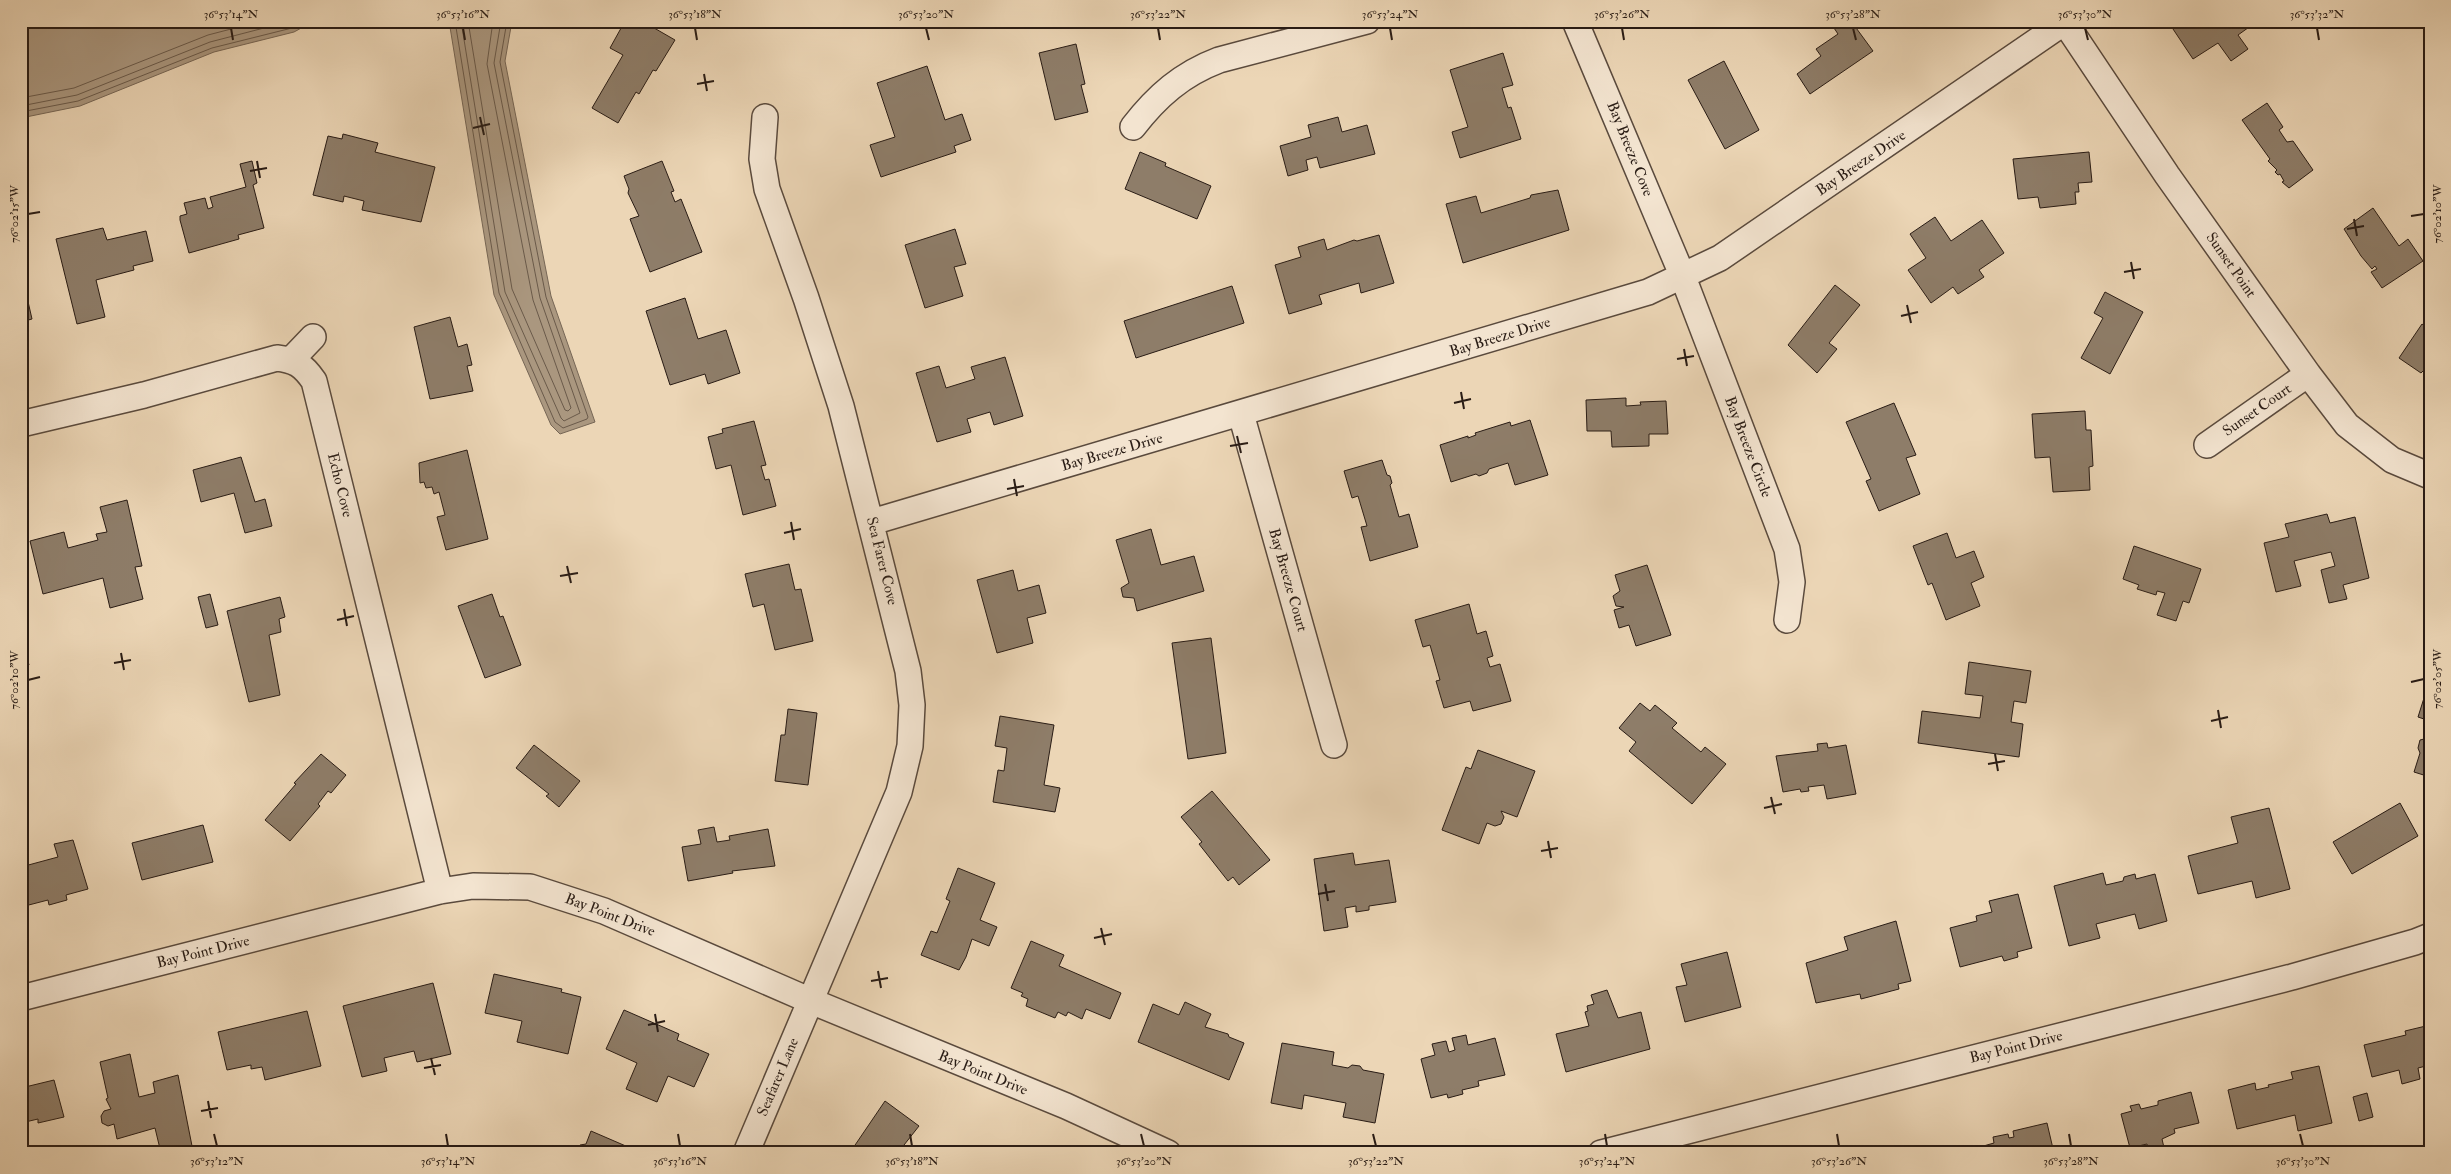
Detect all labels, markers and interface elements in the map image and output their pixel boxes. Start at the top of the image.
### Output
text: 36°53'14"N [204,7,259,22]
text: 36°53'16"N [436,7,490,22]
text: 36°53'18"N [668,7,722,22]
text: 36°53'20"N [898,7,954,22]
text: 36°53'22"N [1130,7,1186,22]
text: 36°53'24"N [1362,7,1418,22]
text: 36°53'26"N [1594,7,1650,22]
text: 36°53'28"N [1825,7,1881,22]
text: 36°53'30"N [2058,7,2113,22]
text: 36°53'32"N [2290,7,2345,22]
street label: Bay Breeze Cove [1602,99,1658,199]
street label: Bay Breeze Drive [1812,126,1910,200]
text: 76°02'15"W [7,184,22,243]
text: 76°02'10"W [2430,184,2445,243]
street label: Sunset Point [2202,229,2260,301]
street label: Bay Breeze Drive [1447,313,1553,361]
street label: Sunset Court [2219,379,2295,441]
street label: Bay Breeze Circle [1720,394,1776,500]
street label: Bay Breeze Drive [1059,428,1165,476]
street label: Echo Cove [323,451,357,519]
street label: Sea Farer Cove [862,515,902,607]
street label: Bay Breeze Court [1264,526,1312,634]
text: 76°02'05"W [2430,648,2445,709]
text: 76°02'10"W [7,650,22,709]
street label: Bay Point Drive [562,889,658,941]
street label: Bay Point Drive [155,931,251,973]
street label: Bay Point Drive [1968,1026,2064,1068]
street label: Seafarer Lane [753,1035,803,1119]
street label: Bay Point Drive [935,1046,1031,1100]
text: 36°53'12"N [190,1154,244,1169]
text: 36°53'14"N [421,1154,476,1169]
text: 36°53'16"N [653,1154,707,1169]
text: 36°53'18"N [885,1154,939,1169]
text: 36°53'20"N [1116,1154,1172,1169]
text: 36°53'22"N [1348,1154,1404,1169]
text: 36°53'24"N [1579,1154,1635,1169]
text: 36°53'26"N [1811,1154,1867,1169]
text: 36°53'28"N [2043,1154,2099,1169]
text: 36°53'30"N [2276,1154,2331,1169]

